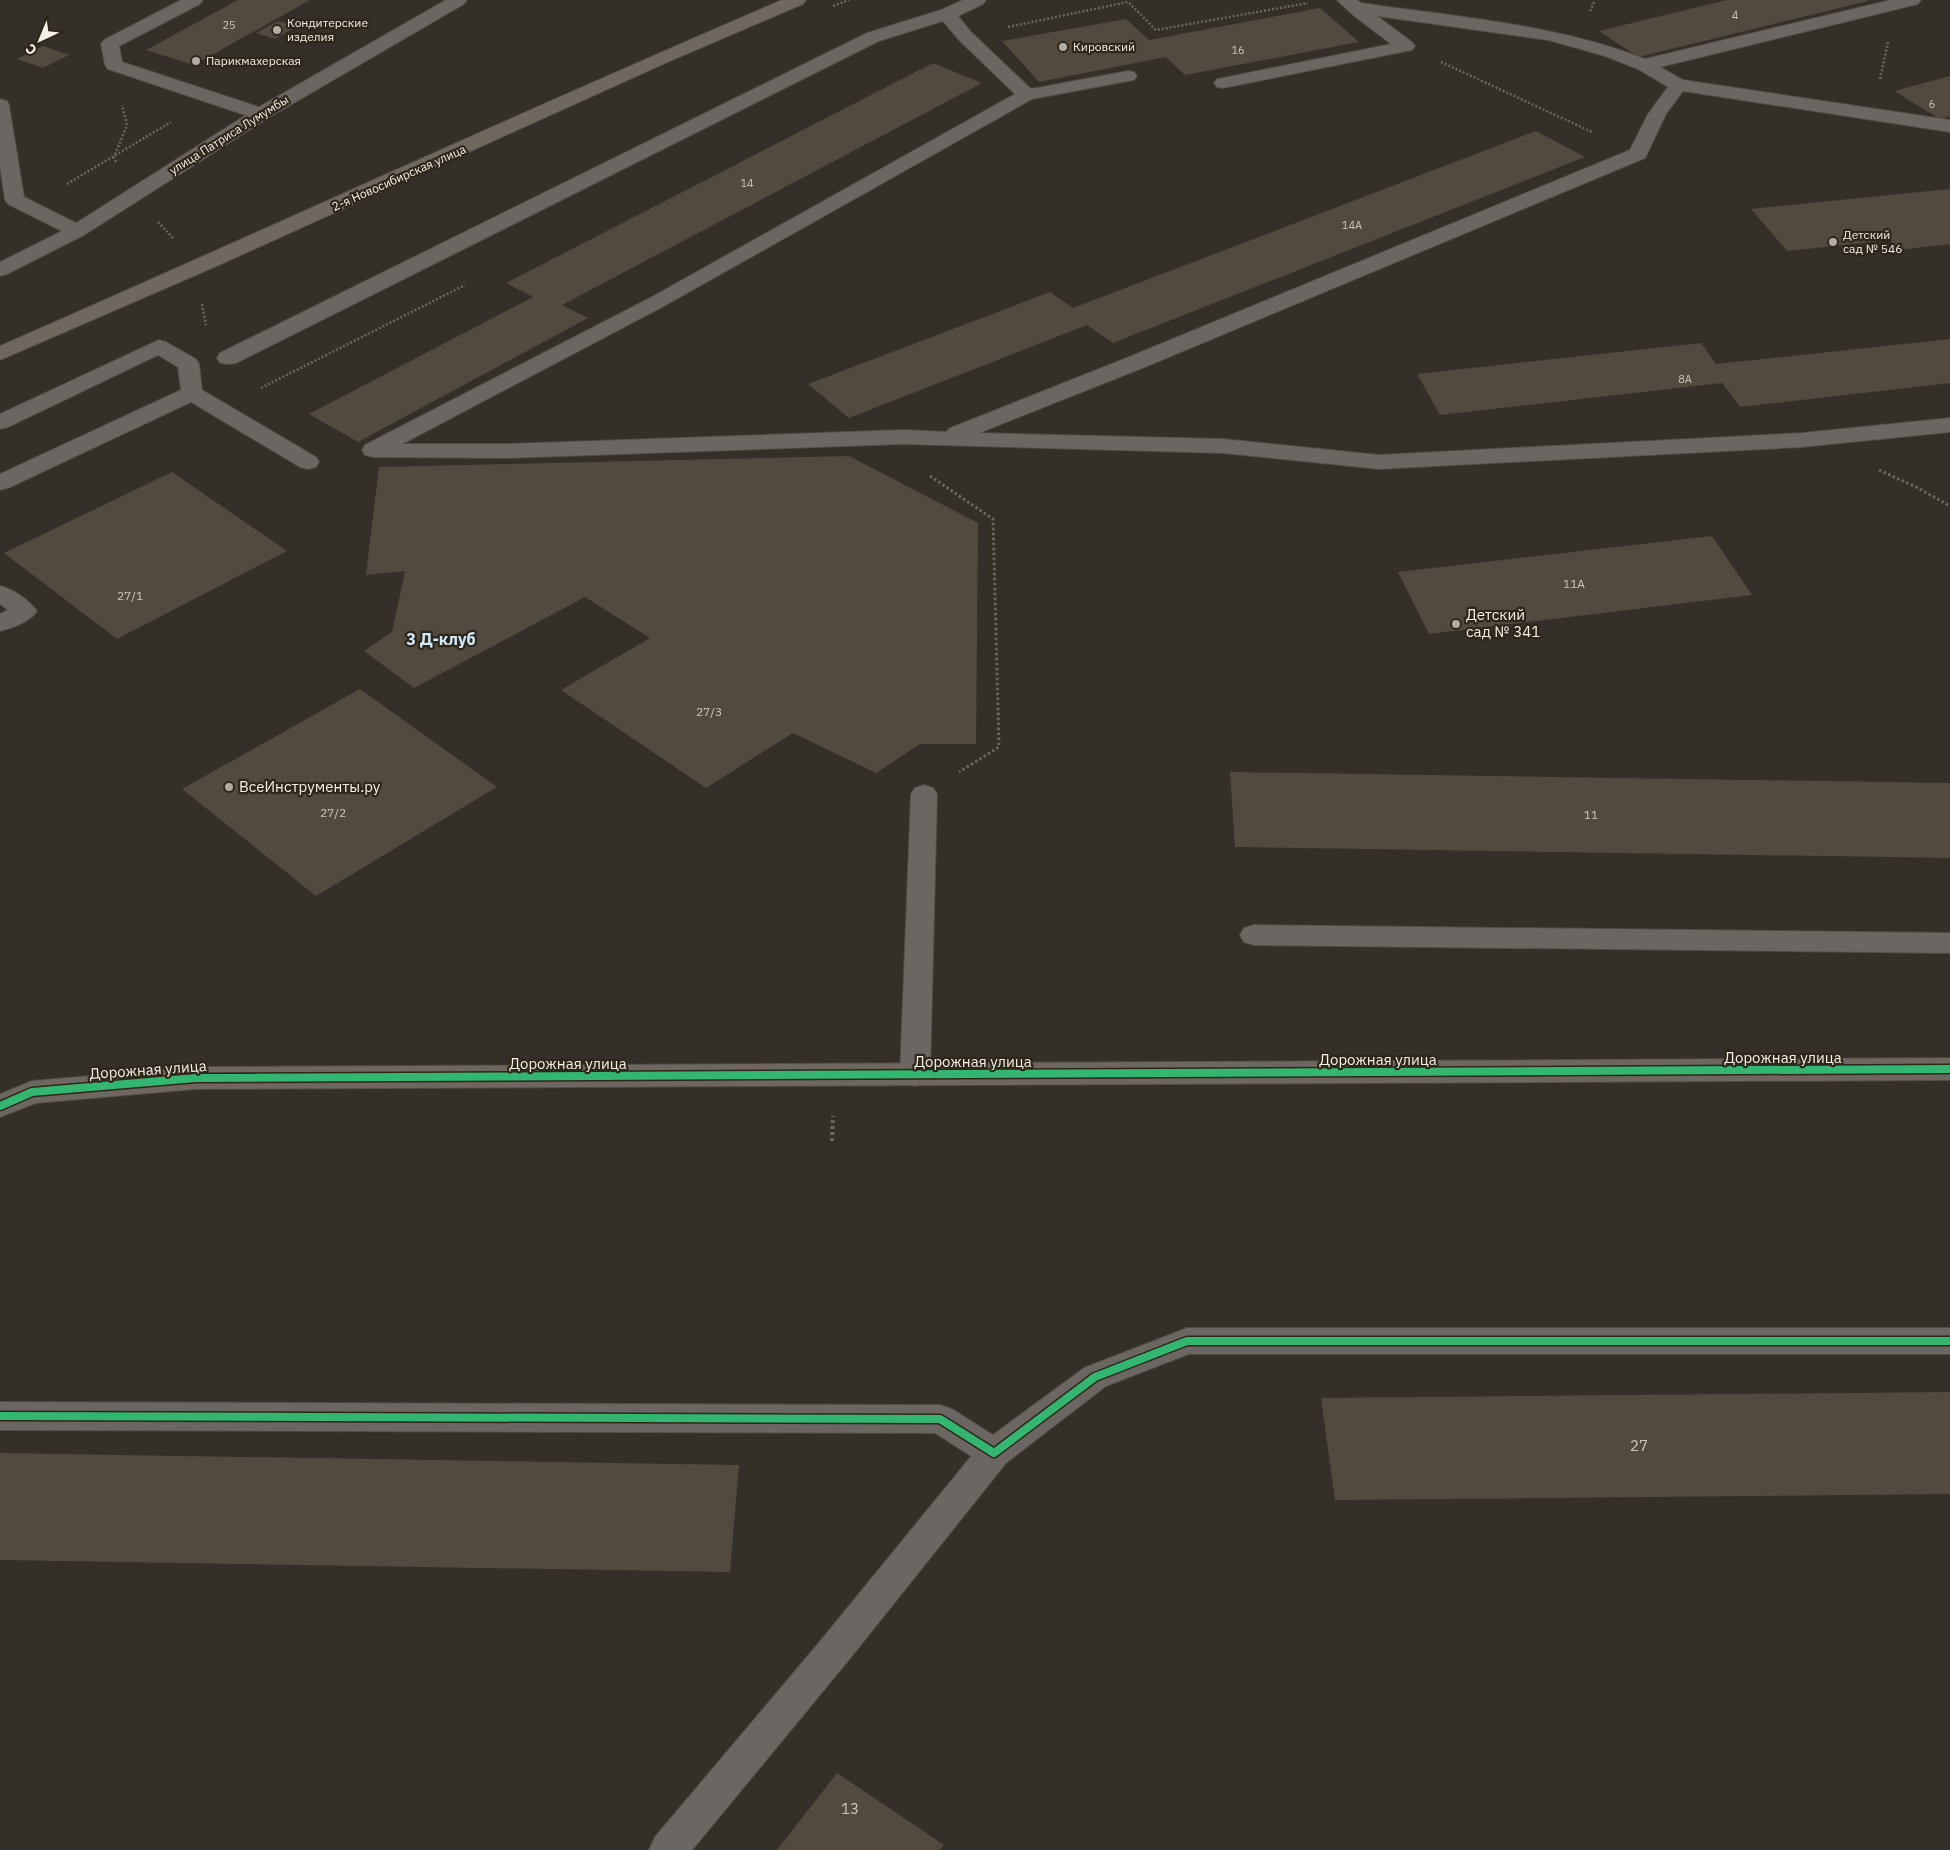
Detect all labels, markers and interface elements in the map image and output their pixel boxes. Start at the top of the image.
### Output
house number: 4 [1732,8,1739,22]
north arrow [15,15,65,65]
place label: Кондитерские изделия [287,15,368,44]
house number: 25 [222,18,236,32]
marker: Кондитерские изделия [271,24,283,36]
place label: Кировский [1073,39,1135,54]
text: С [21,40,41,59]
marker: Кировский [1057,41,1069,53]
house number: 16 [1231,43,1245,57]
place label: Парикмахерская [206,53,301,68]
marker: Парикмахерская [190,55,202,67]
street label: улица Патриса Лумумбы [166,92,291,177]
house number: 6 [1929,97,1935,111]
street label: 2-я Новосибирская улица [329,141,469,214]
house number: 14 [740,176,754,190]
house number: 14А [1342,218,1362,232]
place label: Детский сад № 546 [1843,227,1902,256]
marker: Детский сад № 546 [1827,236,1839,248]
house number: 8А [1678,372,1692,386]
house number: 11А [1563,576,1585,591]
house number: 27/1 [117,588,143,603]
place label: Детский сад № 341 [1466,605,1540,641]
marker: Детский сад № 341 [1450,618,1462,630]
district label: 3 Д-клуб [406,629,476,649]
house number: 27/3 [696,704,722,719]
place label: ВсеИнструменты.ру [239,777,381,796]
marker: ВсеИнструменты.ру [223,781,235,793]
house number: 27/2 [320,805,346,820]
house number: 11 [1584,807,1598,822]
street label: Дорожная улица [1724,1048,1842,1067]
street label: Дорожная улица [1319,1050,1437,1069]
street label: Дорожная улица [914,1052,1032,1071]
street label: Дорожная улица [509,1054,627,1073]
street label: Дорожная улица [89,1056,207,1083]
house number: 27 [1630,1436,1648,1455]
house number: 13 [841,1799,859,1818]

